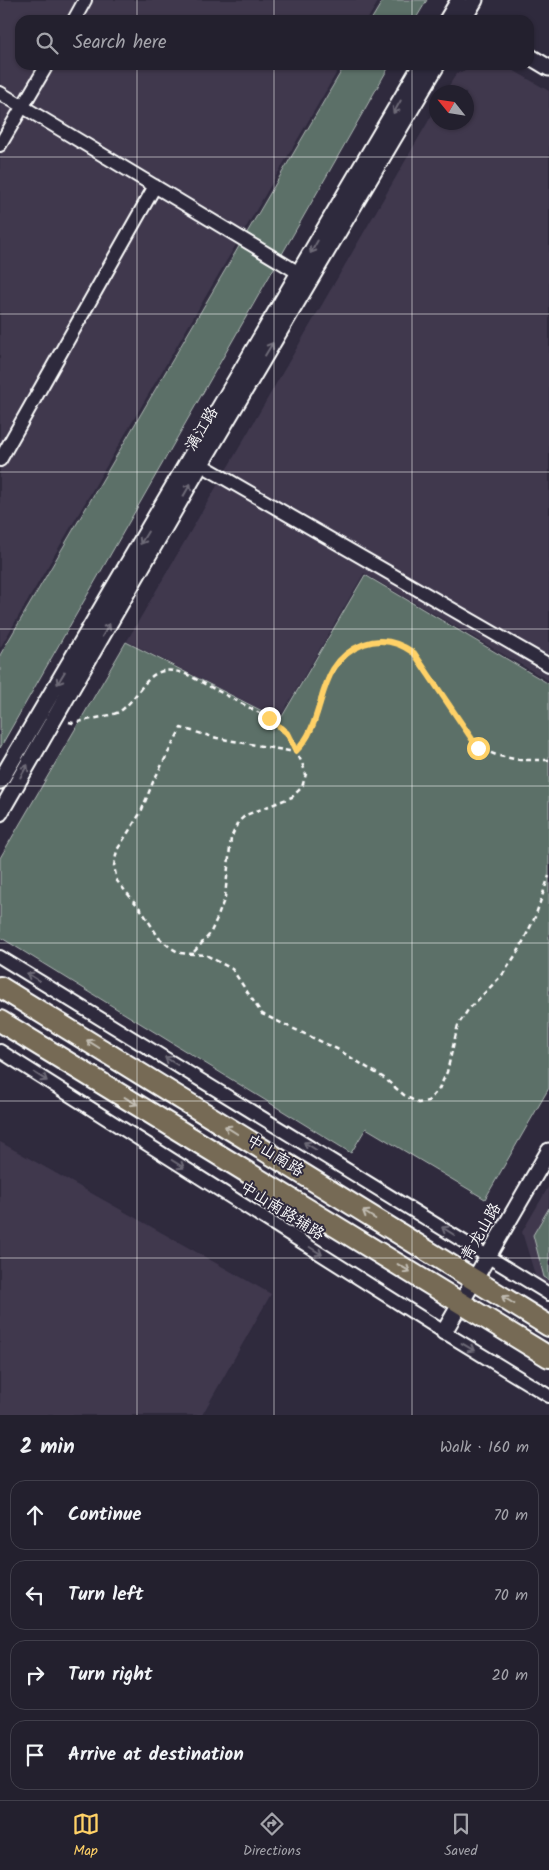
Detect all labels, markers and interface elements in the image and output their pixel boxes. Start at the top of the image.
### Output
search box [15,15,534,70]
text: Search here [73,28,167,58]
icon: search [33,29,61,57]
north arrow [429,85,474,130]
one-way arrow [391,100,401,114]
one-way arrow [309,240,319,254]
one-way arrow [264,342,274,357]
street label: 漓江路 [179,402,225,456]
one-way arrow [182,483,192,497]
one-way arrow [138,531,148,545]
one-way arrow [101,624,111,638]
one-way arrow [55,671,65,685]
route end [258,707,281,730]
route start [467,737,490,760]
one-way arrow [20,765,30,779]
one-way arrow [26,971,40,981]
one-way arrow [86,1039,100,1049]
one-way arrow [165,1056,179,1066]
one-way arrow [34,1072,48,1082]
one-way arrow [124,1097,138,1107]
one-way arrow [224,1124,238,1135]
street label: 中山南路 [241,1128,309,1184]
one-way arrow [303,1141,317,1151]
one-way arrow [171,1160,185,1170]
street label: 中山南路辅路 [235,1175,329,1247]
street label: 青龙山路 [454,1198,508,1266]
one-way arrow [363,1209,377,1219]
one-way arrow [441,1226,455,1237]
one-way arrow [308,1246,322,1256]
one-way arrow [397,1263,411,1273]
one-way arrow [501,1295,515,1305]
one-way arrow [461,1342,475,1352]
text: 2 min [20,1431,75,1464]
text: Walk · 160 m [440,1435,529,1460]
text: Continue [68,1500,141,1530]
icon: ahead [21,1501,49,1529]
text: 70 m [493,1503,528,1528]
text: Turn left [68,1580,143,1610]
icon: left [21,1581,49,1609]
text: 70 m [493,1583,528,1608]
text: Turn right [68,1660,153,1690]
icon: right [21,1661,49,1689]
text: 20 m [492,1663,528,1688]
text: Arrive at destination [68,1740,244,1770]
icon: arrive [21,1741,49,1769]
tab: Map [72,1810,100,1862]
tab: Directions [243,1810,301,1862]
tab: Saved [444,1810,477,1862]

